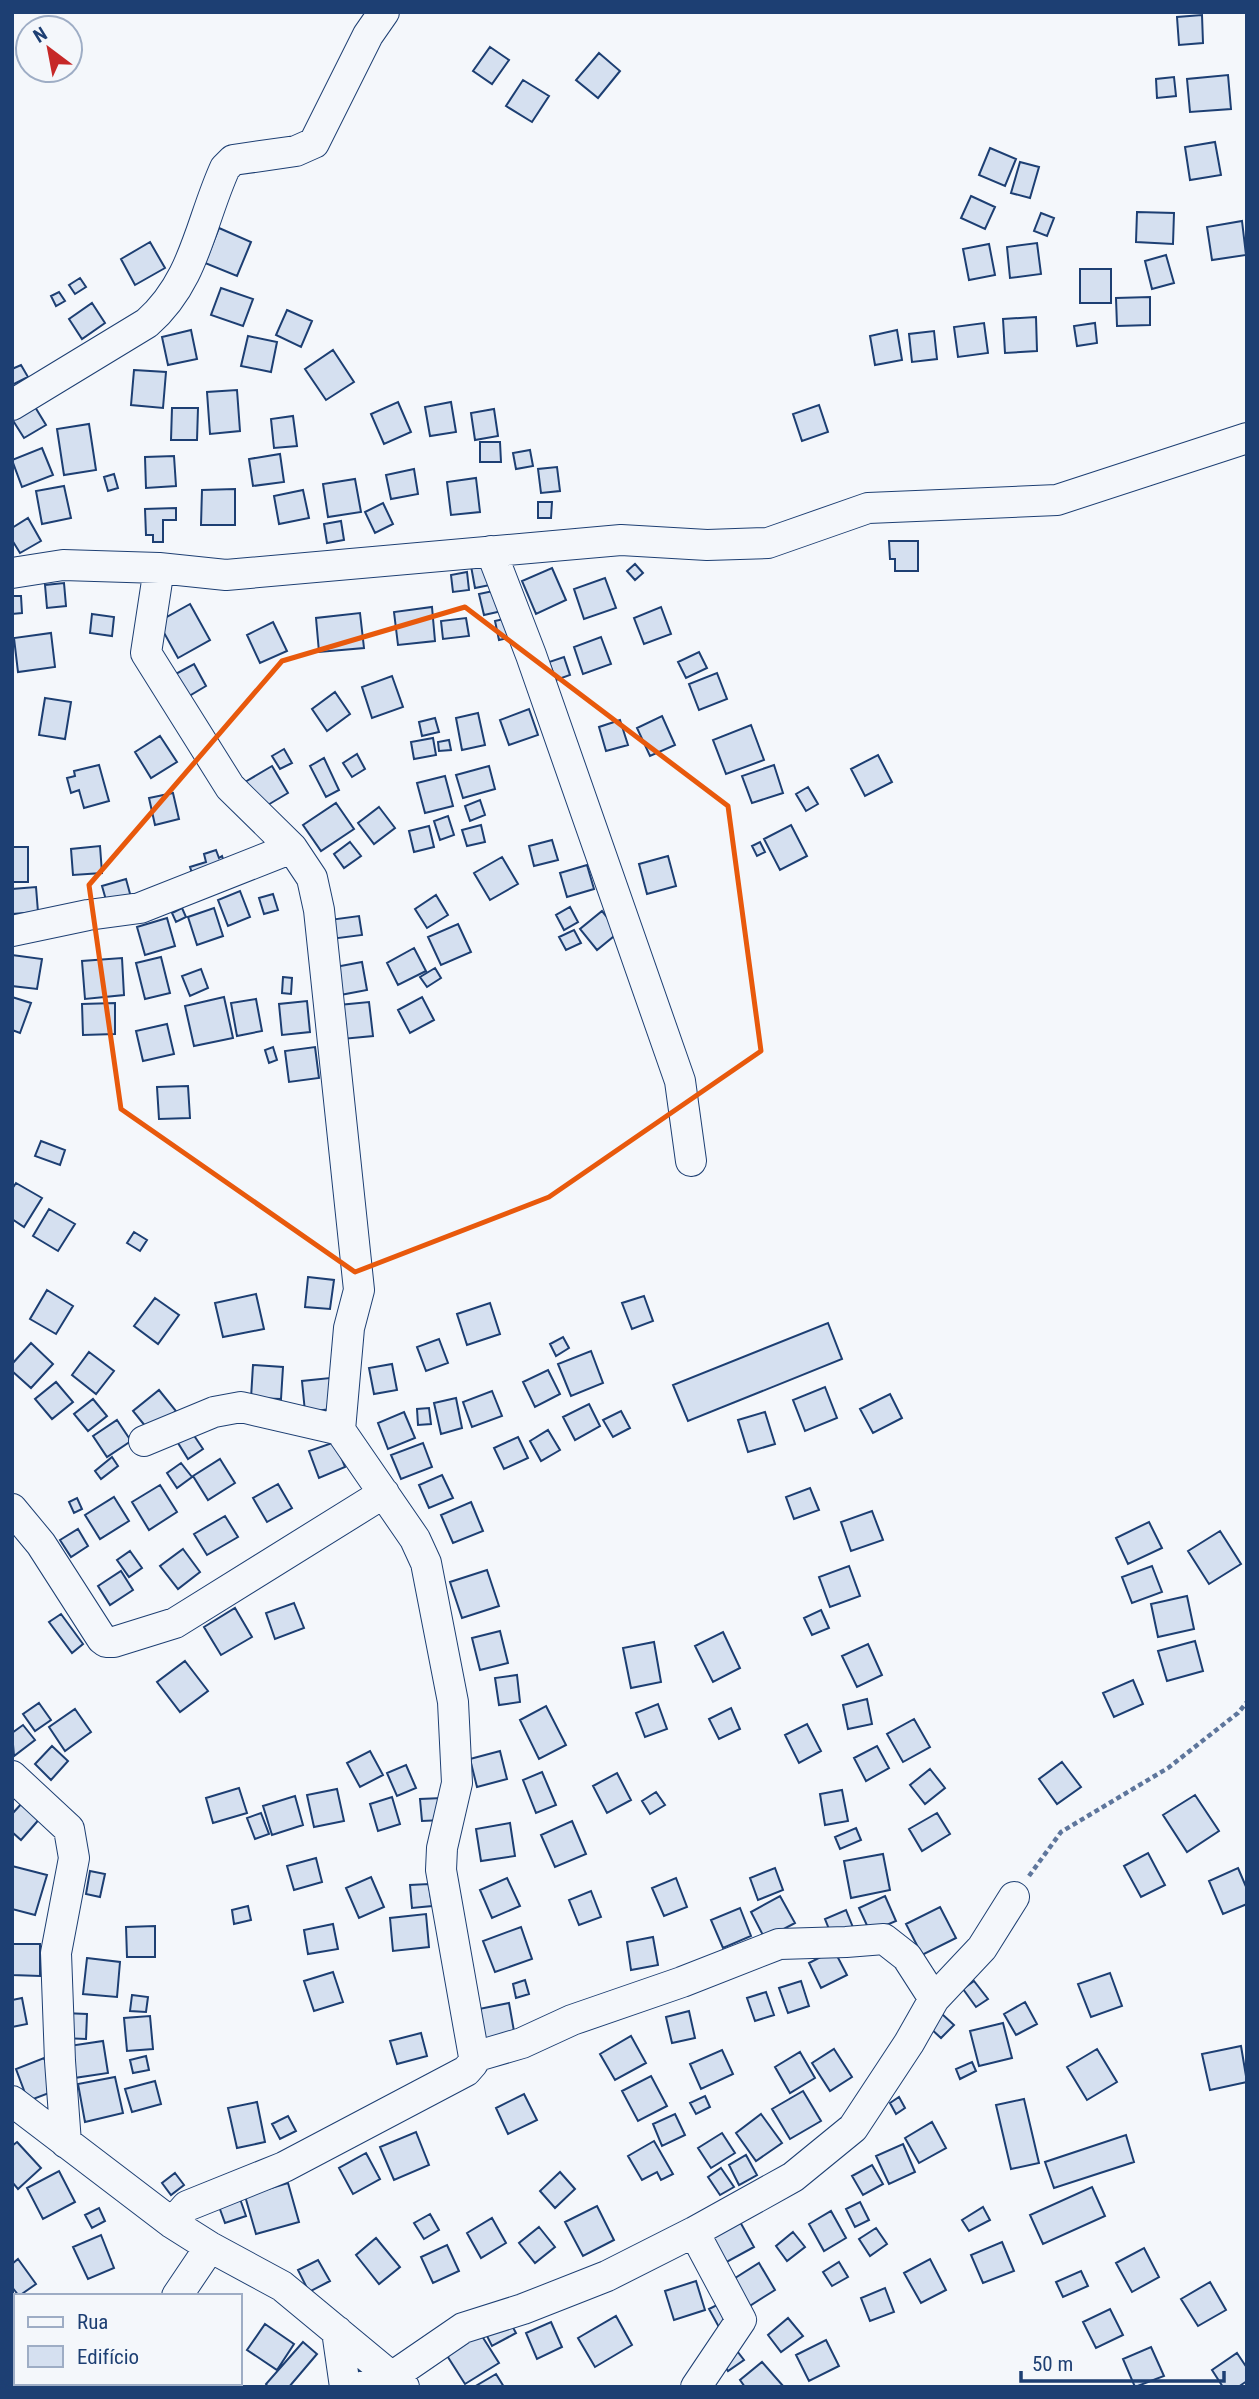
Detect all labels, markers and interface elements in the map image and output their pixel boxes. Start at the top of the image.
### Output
north arrow [14,14,84,84]
text: N [29,22,51,48]
legend [14,2294,242,2385]
text: Rua [77,2310,108,2334]
scale bar [1021,2340,1224,2384]
text: Edifício [77,2345,139,2369]
text: 50 m [1032,2352,1073,2376]

